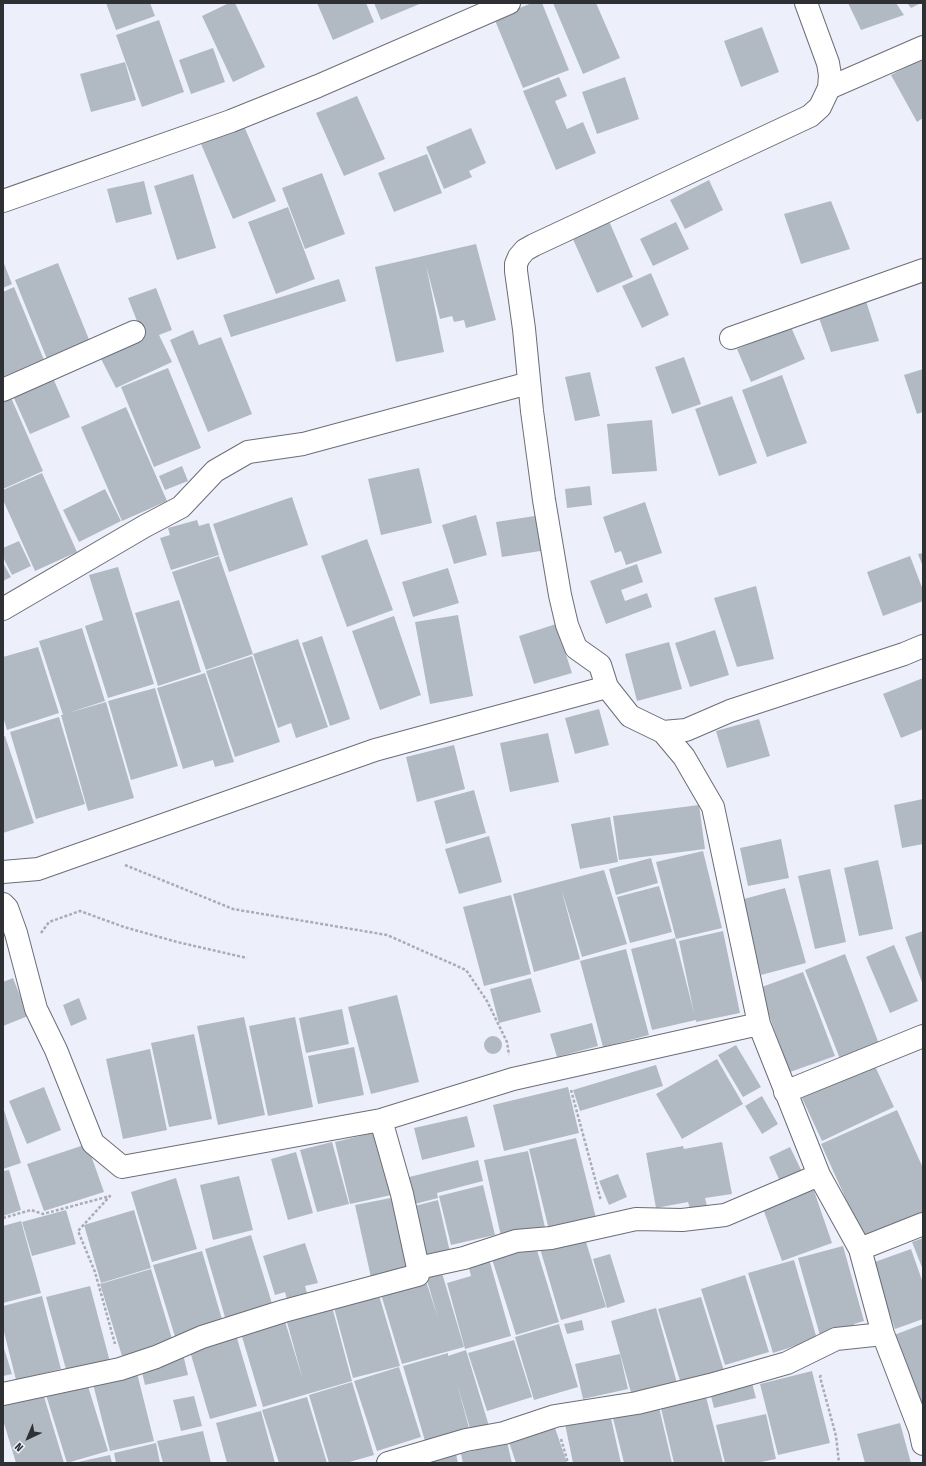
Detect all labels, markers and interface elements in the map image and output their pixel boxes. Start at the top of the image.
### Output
north arrow [8,1418,48,1458]
text: N [12,1440,26,1454]

